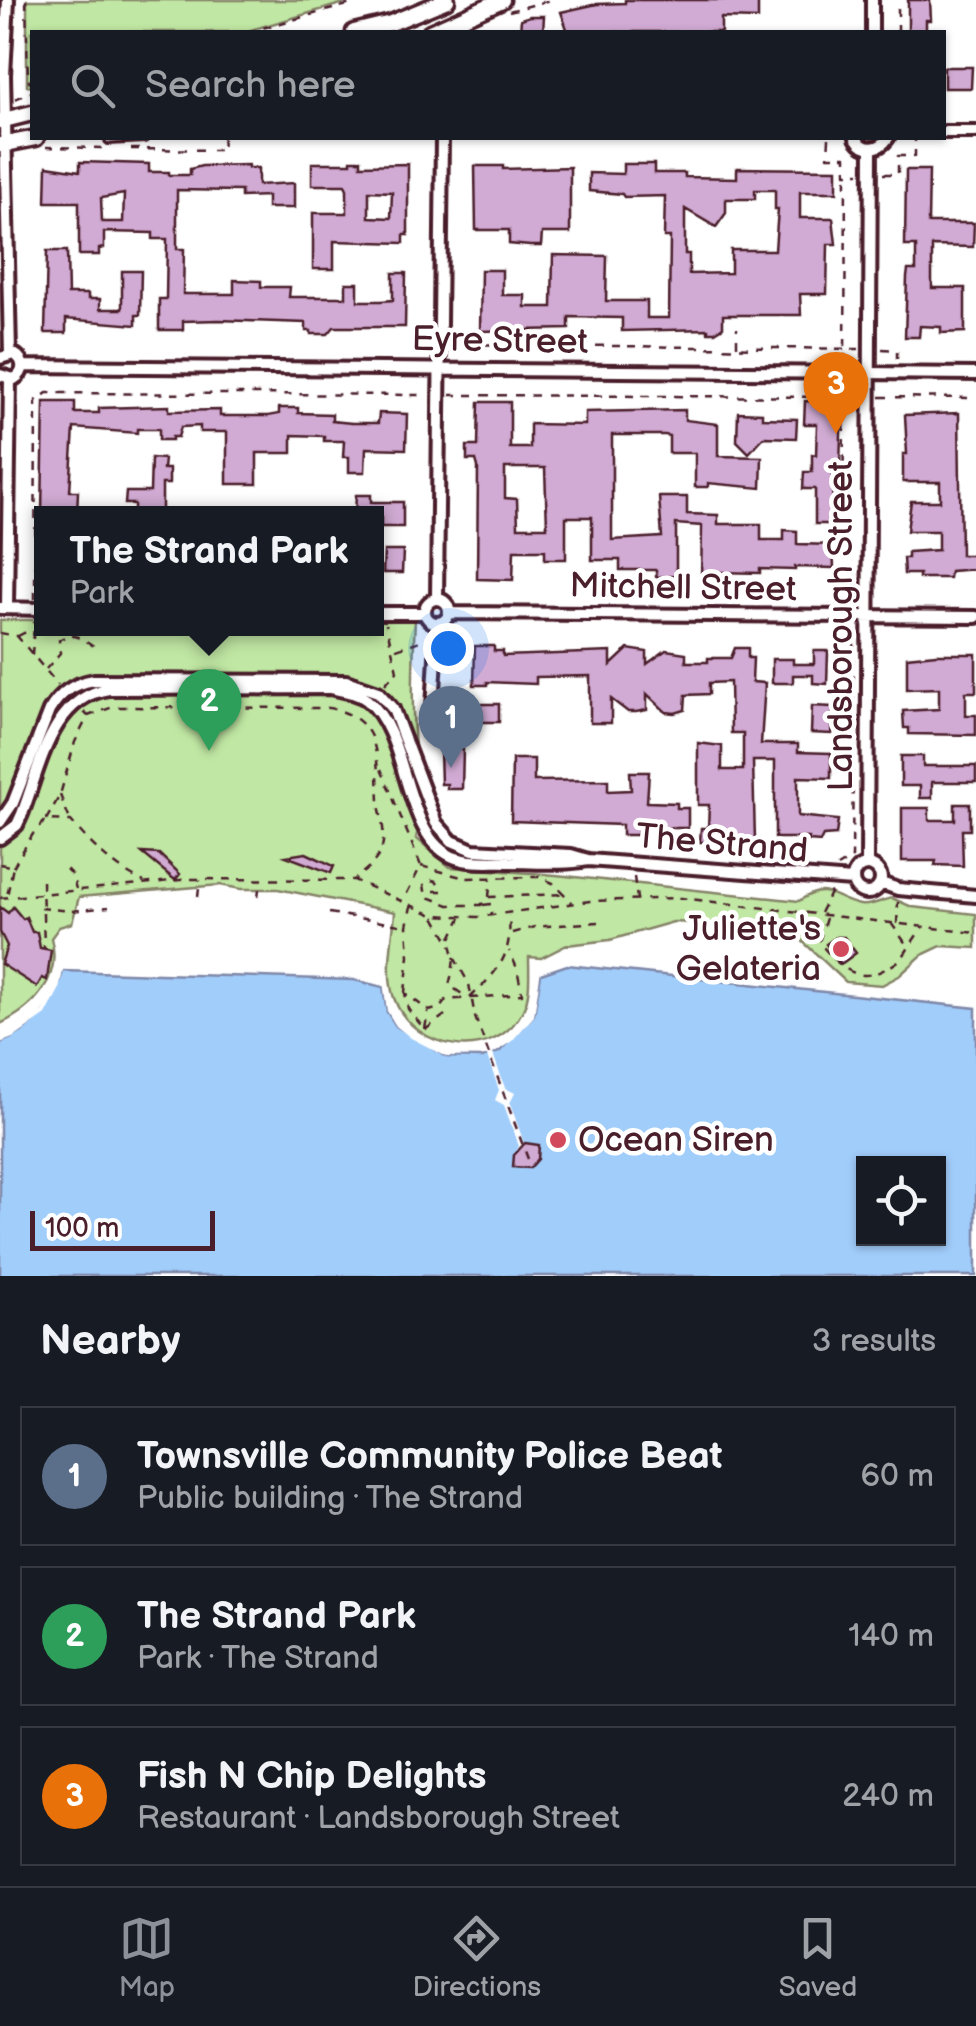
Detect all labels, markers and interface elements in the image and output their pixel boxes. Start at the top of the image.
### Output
search box [30,30,946,140]
icon: search [65,58,120,113]
text: Search here [145,63,356,108]
street label: Eyre Street [411,318,589,364]
pin: 3 [804,352,868,434]
street label: Landsborough Street [820,460,863,791]
popup [34,506,384,636]
text: The Strand Park [70,529,348,574]
street label: Mitchell Street [569,565,797,611]
text: Park [70,574,134,613]
your location [423,623,474,674]
pin: 2 [176,668,242,751]
pin: 1 [418,686,484,768]
street label: The Strand [634,815,810,873]
place label: Juliette's Gelateria [676,908,821,991]
marker: Juliette's Gelateria [830,938,852,960]
place label: Ocean Siren [578,1119,774,1162]
marker: Ocean Siren [547,1129,569,1151]
map controls [856,1156,946,1246]
button: locate [856,1156,946,1246]
scale bar [30,1206,215,1250]
text: 100 m [45,1212,119,1245]
text: Nearby [40,1316,180,1367]
text: 3 results [812,1322,936,1361]
text: Townsville Community Police Beat [137,1434,722,1479]
text: 1 [68,1457,81,1496]
text: 60 m [861,1457,934,1496]
text: Public building · The Strand [137,1479,523,1518]
text: The Strand Park [137,1594,416,1639]
text: 2 [65,1617,84,1656]
text: 140 m [848,1617,934,1656]
text: Park · The Strand [137,1639,379,1678]
text: Fish N Chip Delights [137,1754,486,1799]
text: 3 [65,1777,84,1816]
text: 240 m [842,1777,934,1816]
text: Restaurant · Landsborough Street [137,1799,620,1838]
tab: Map [119,1911,175,2004]
tab: Directions [412,1911,541,2004]
tab: Saved [779,1911,857,2004]

